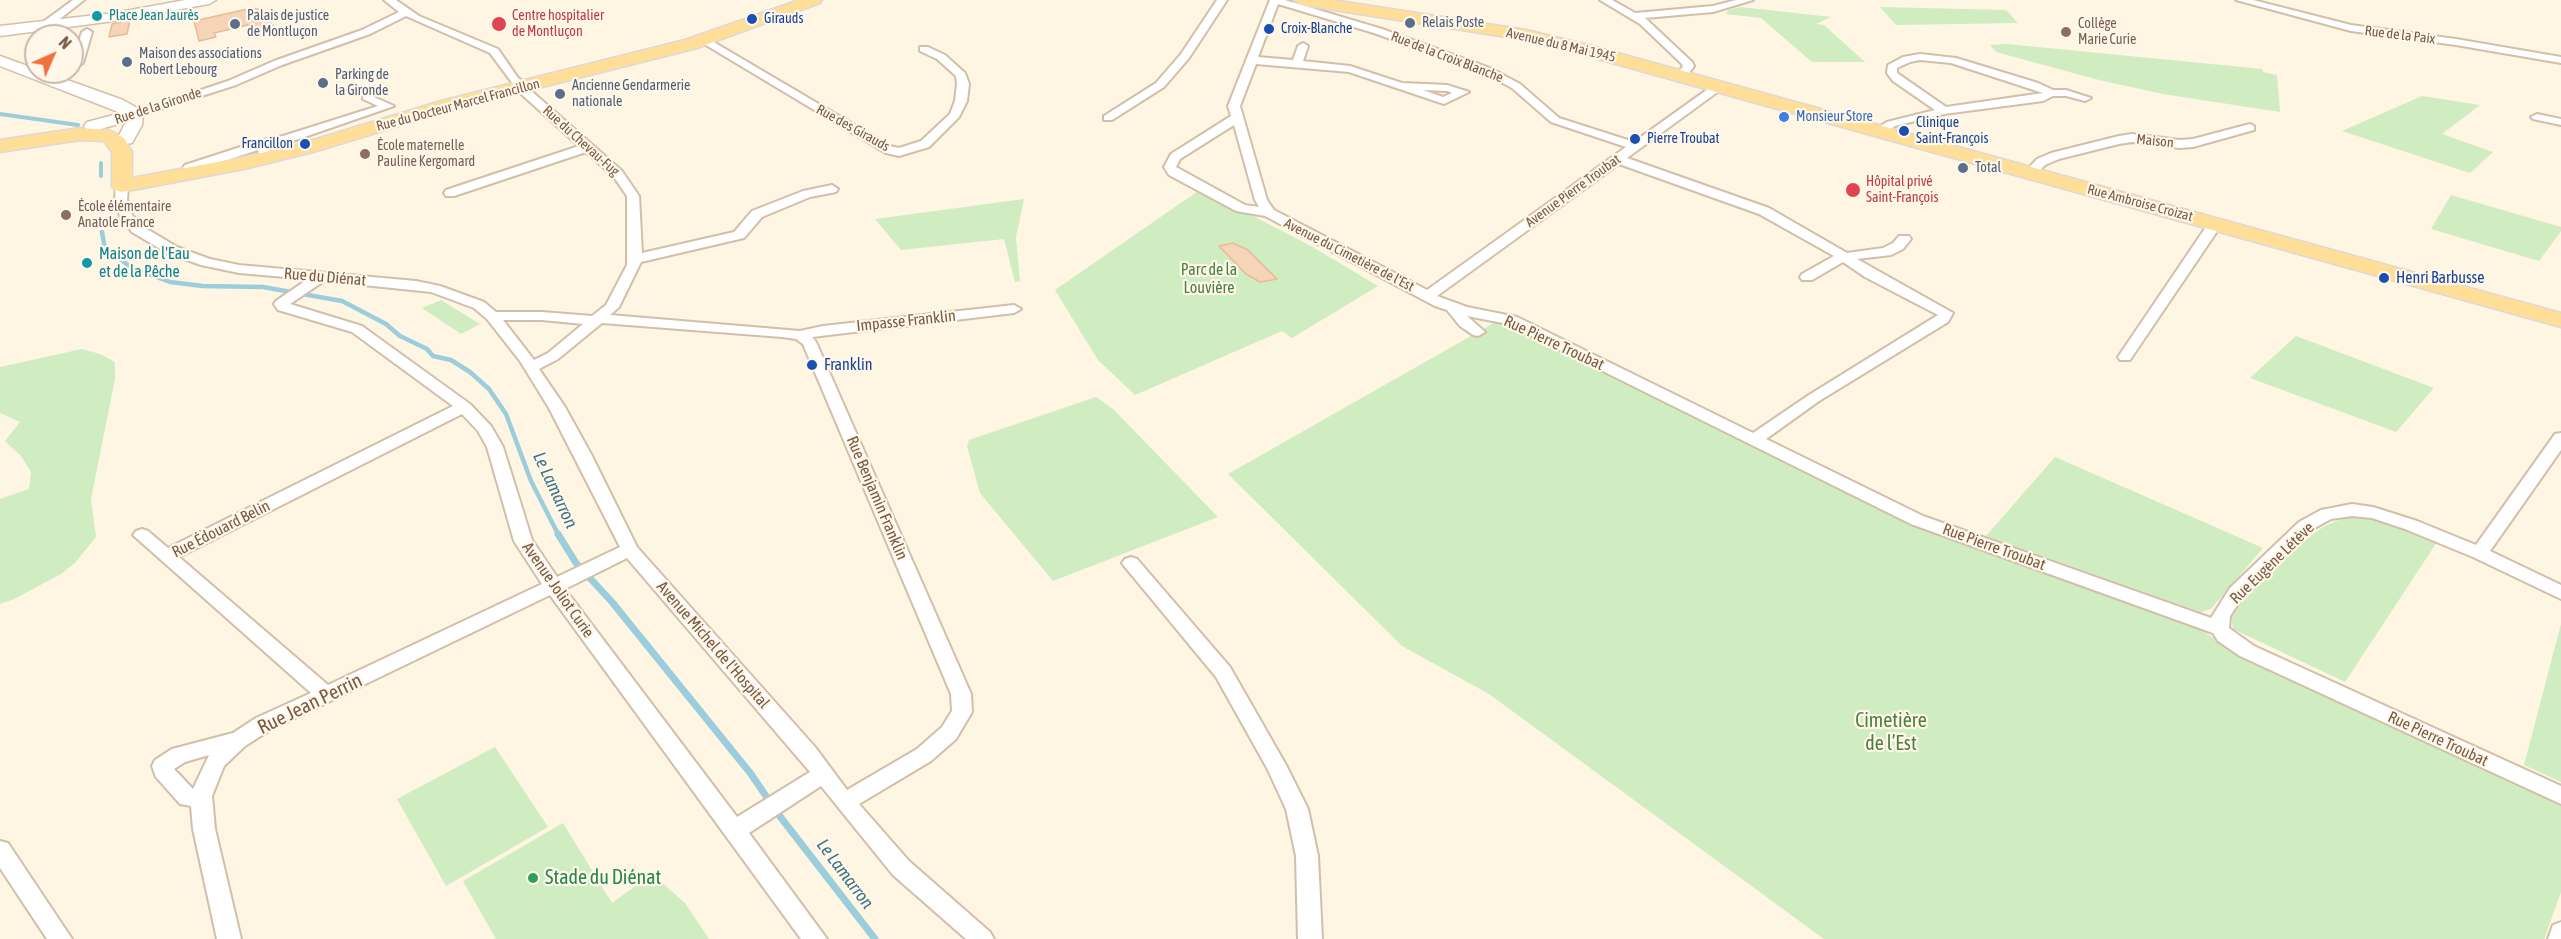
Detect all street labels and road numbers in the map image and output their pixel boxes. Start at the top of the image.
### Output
street label: Rue de la Paix [2364,22,2436,48]
street label: Avenue du 8 Mai 1945 [1505,24,1617,66]
street label: Rue de la Croix Blanche [1389,28,1505,86]
street label: Rue du Docteur Marcel Francillon [374,75,542,135]
street label: Rue de la Gironde [113,84,203,128]
street label: Rue des Girauds [813,101,893,155]
street label: Rue du Chevau-Fug [539,102,623,180]
street label: Maison [2136,131,2174,151]
street label: Avenue Pierre Troubat [1522,151,1624,231]
street label: Rue Ambroise Croizat [2085,181,2195,225]
street label: Avenue du Cimetière de l'Est [1281,215,1417,295]
street label: Rue du Diénat [283,264,367,290]
street label: Impasse Franklin [855,306,957,336]
street label: Rue Pierre Troubat [1501,311,1607,375]
street label: Rue Benjamin Franklin [842,433,912,563]
street label: Rue Édouard Belin [169,496,273,562]
street label: Rue Eugène Létève [2226,518,2318,608]
street label: Rue Pierre Troubat [1940,519,2048,575]
street label: Avenue Joliot Curie [518,539,598,641]
street label: Avenue Michel de l'Hospital [653,578,773,712]
street label: Rue Jean Perrin [254,668,366,740]
street label: Rue Pierre Troubat [2385,707,2491,771]

